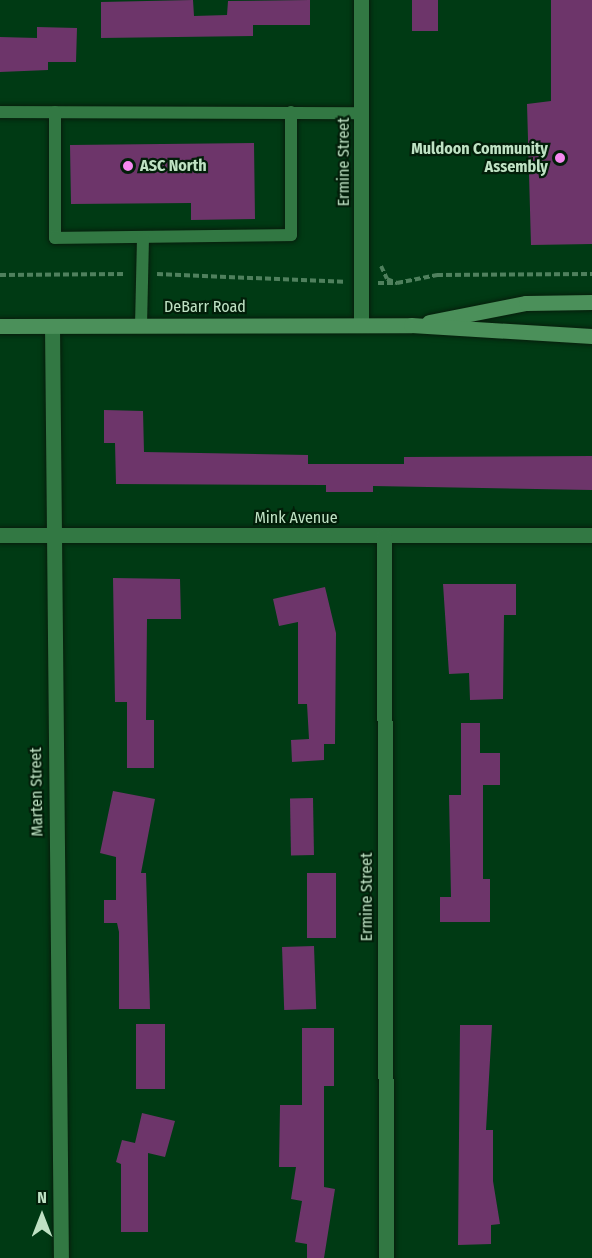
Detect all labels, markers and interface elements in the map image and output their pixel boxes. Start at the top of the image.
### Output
street label: Ermine Street [334,118,354,206]
place label: Muldoon Community Assembly [411,139,548,177]
marker: Muldoon Community Assembly [553,151,567,165]
place label: ASC North [140,156,207,176]
marker: ASC North [121,159,135,173]
street label: DeBarr Road [164,297,246,317]
street label: Mink Avenue [254,508,338,528]
street label: Marten Street [27,747,47,837]
street label: Ermine Street [357,853,377,941]
north arrow [12,1186,72,1246]
text: N [37,1188,47,1207]

